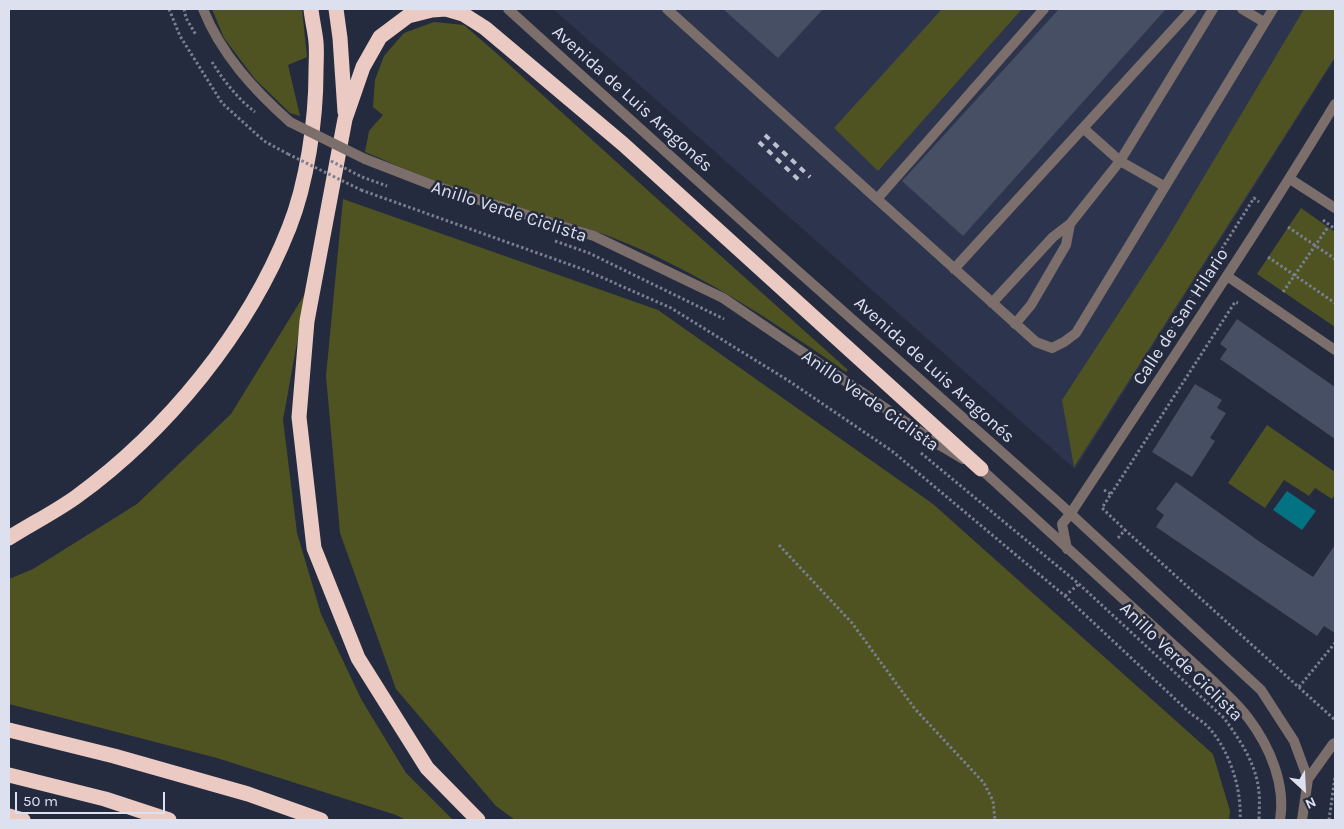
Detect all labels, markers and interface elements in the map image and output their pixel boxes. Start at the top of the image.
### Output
street label: Avenida de Luis Aragonés [547,21,717,177]
street label: Anillo Verde Ciclista [428,177,590,247]
street label: Calle de San Hilario [1129,245,1233,389]
street label: Avenida de Luis Aragonés [849,292,1019,448]
street label: Anillo Verde Ciclista [797,346,943,456]
street label: Anillo Verde Ciclista [1115,598,1247,726]
north arrow [1279,764,1329,814]
scale bar [18,782,168,814]
text: 50 m [23,792,58,810]
text: N [1302,793,1319,813]

